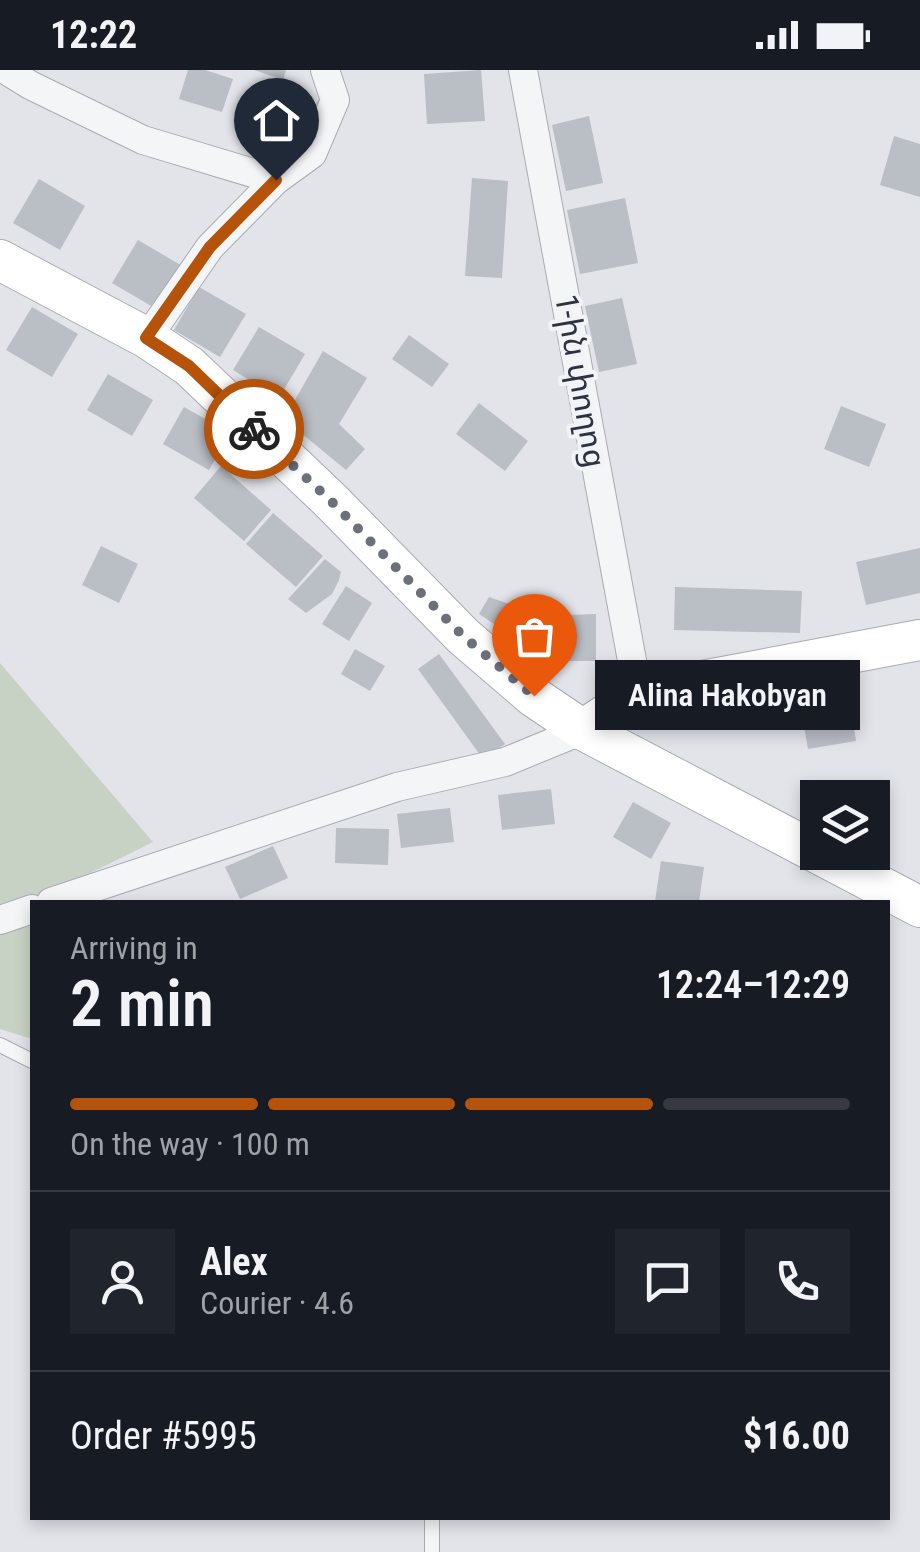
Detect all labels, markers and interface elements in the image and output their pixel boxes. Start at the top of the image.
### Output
text: 12:22 [50,13,137,57]
pin [234,78,319,181]
icon: home [249,93,304,148]
street label: 1-ին փողոց [547,292,615,470]
courier [204,379,304,479]
icon: bike [227,402,282,457]
pin [492,594,577,697]
icon: bag [507,609,562,664]
callout: Alina Hakobyan [594,661,859,731]
text: Alina Hakobyan [628,676,827,714]
map controls [800,780,890,870]
button: layers [800,780,890,870]
text: Arriving in [70,929,198,967]
text: 12:24–12:29 [656,963,850,1007]
text: 2 min [70,966,214,1042]
text: On the way · 100 m [70,1125,310,1163]
button: person [70,1229,175,1334]
button: chat [615,1229,720,1334]
button: phone [745,1229,850,1334]
text: Alex [200,1240,268,1284]
text: Courier · 4.6 [200,1284,354,1322]
text: Order #5995 [70,1414,257,1458]
text: $16.00 [743,1414,850,1458]

